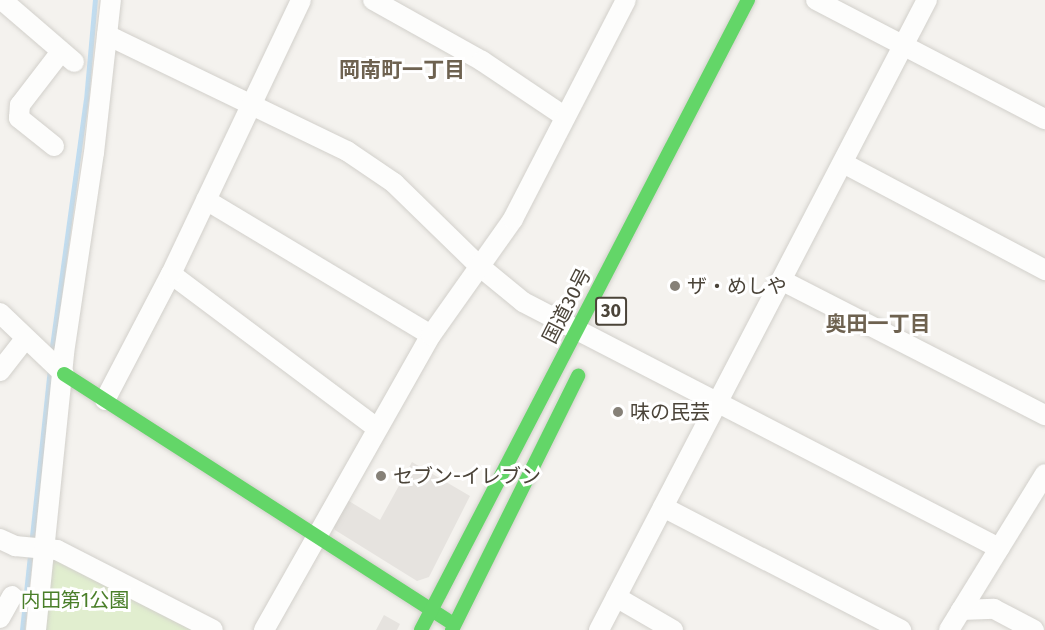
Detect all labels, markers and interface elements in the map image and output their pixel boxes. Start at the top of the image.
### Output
district label: 岡南町一丁目 [339,57,465,83]
street label: 国道30号 [538,264,596,348]
place label: ザ・めしや [687,274,787,298]
marker: ザ・めしや [668,279,682,293]
road number: 30 [594,296,628,326]
district label: 奥田一丁目 [826,311,930,337]
place label: 味の民芸 [630,400,710,424]
marker: 味の民芸 [611,405,625,419]
place label: セブン-イレブン [393,464,541,488]
marker: セブン-イレブン [374,469,388,483]
park label: 内田第1公園 [21,588,129,612]

